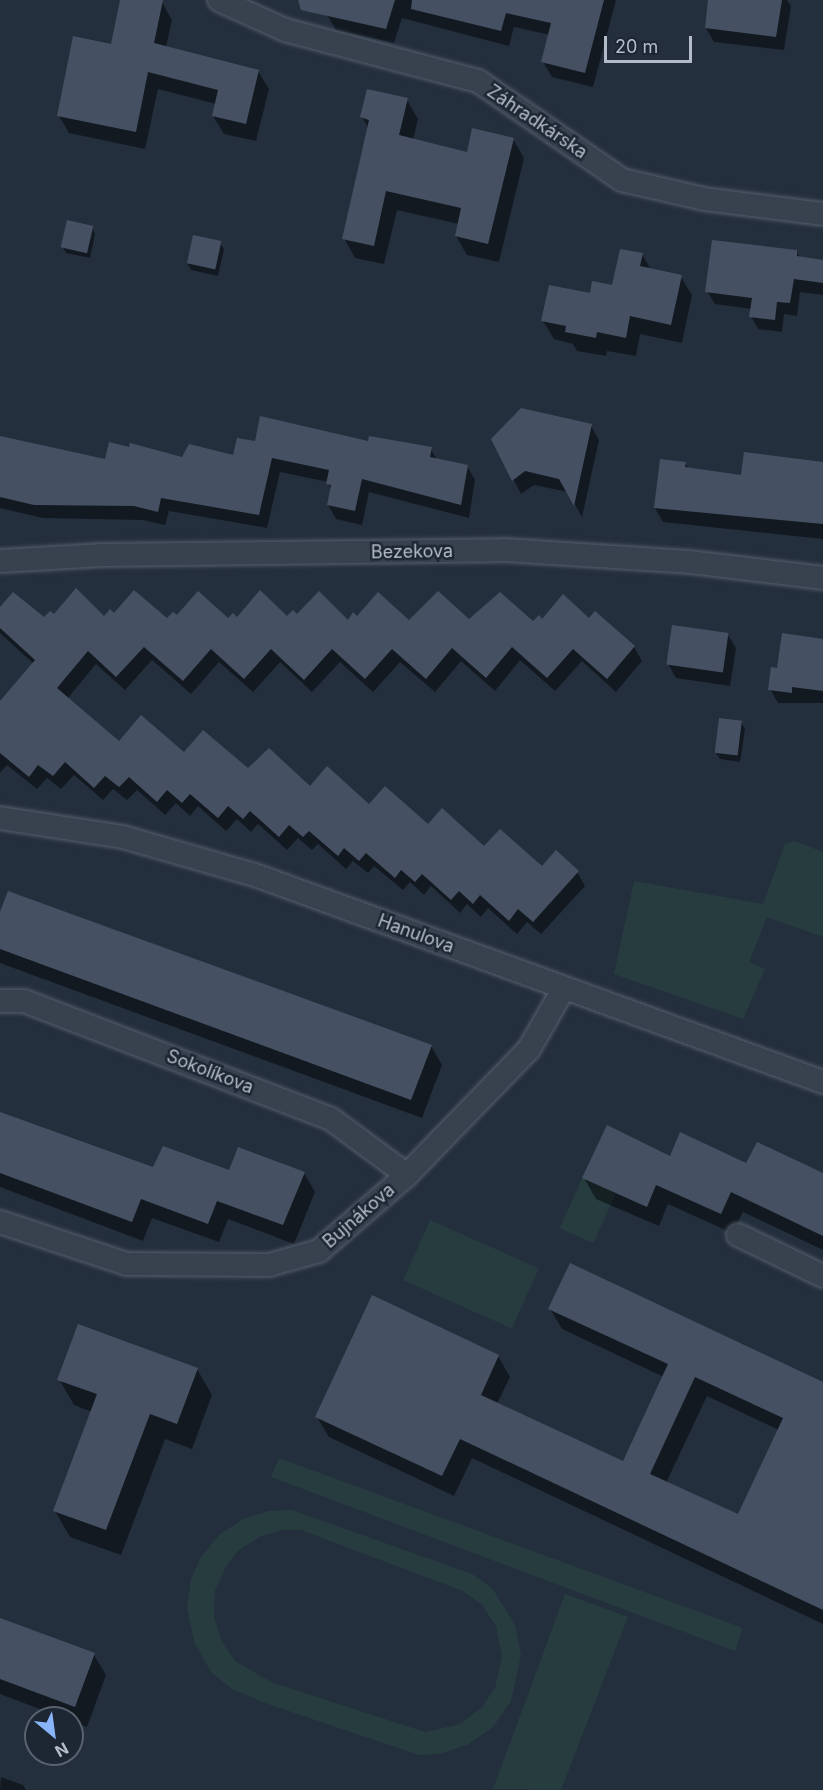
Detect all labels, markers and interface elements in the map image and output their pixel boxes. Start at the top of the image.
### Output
scale bar [607,24,696,62]
text: 20 m [615,36,658,57]
street label: Záhradkárska [483,81,591,163]
street label: Bezekova [371,540,453,564]
street label: Hanulova [375,910,457,958]
street label: Sokolíkova [163,1046,257,1098]
street label: Bujnákova [319,1179,399,1253]
north arrow [24,1706,84,1766]
text: N [52,1738,72,1762]

